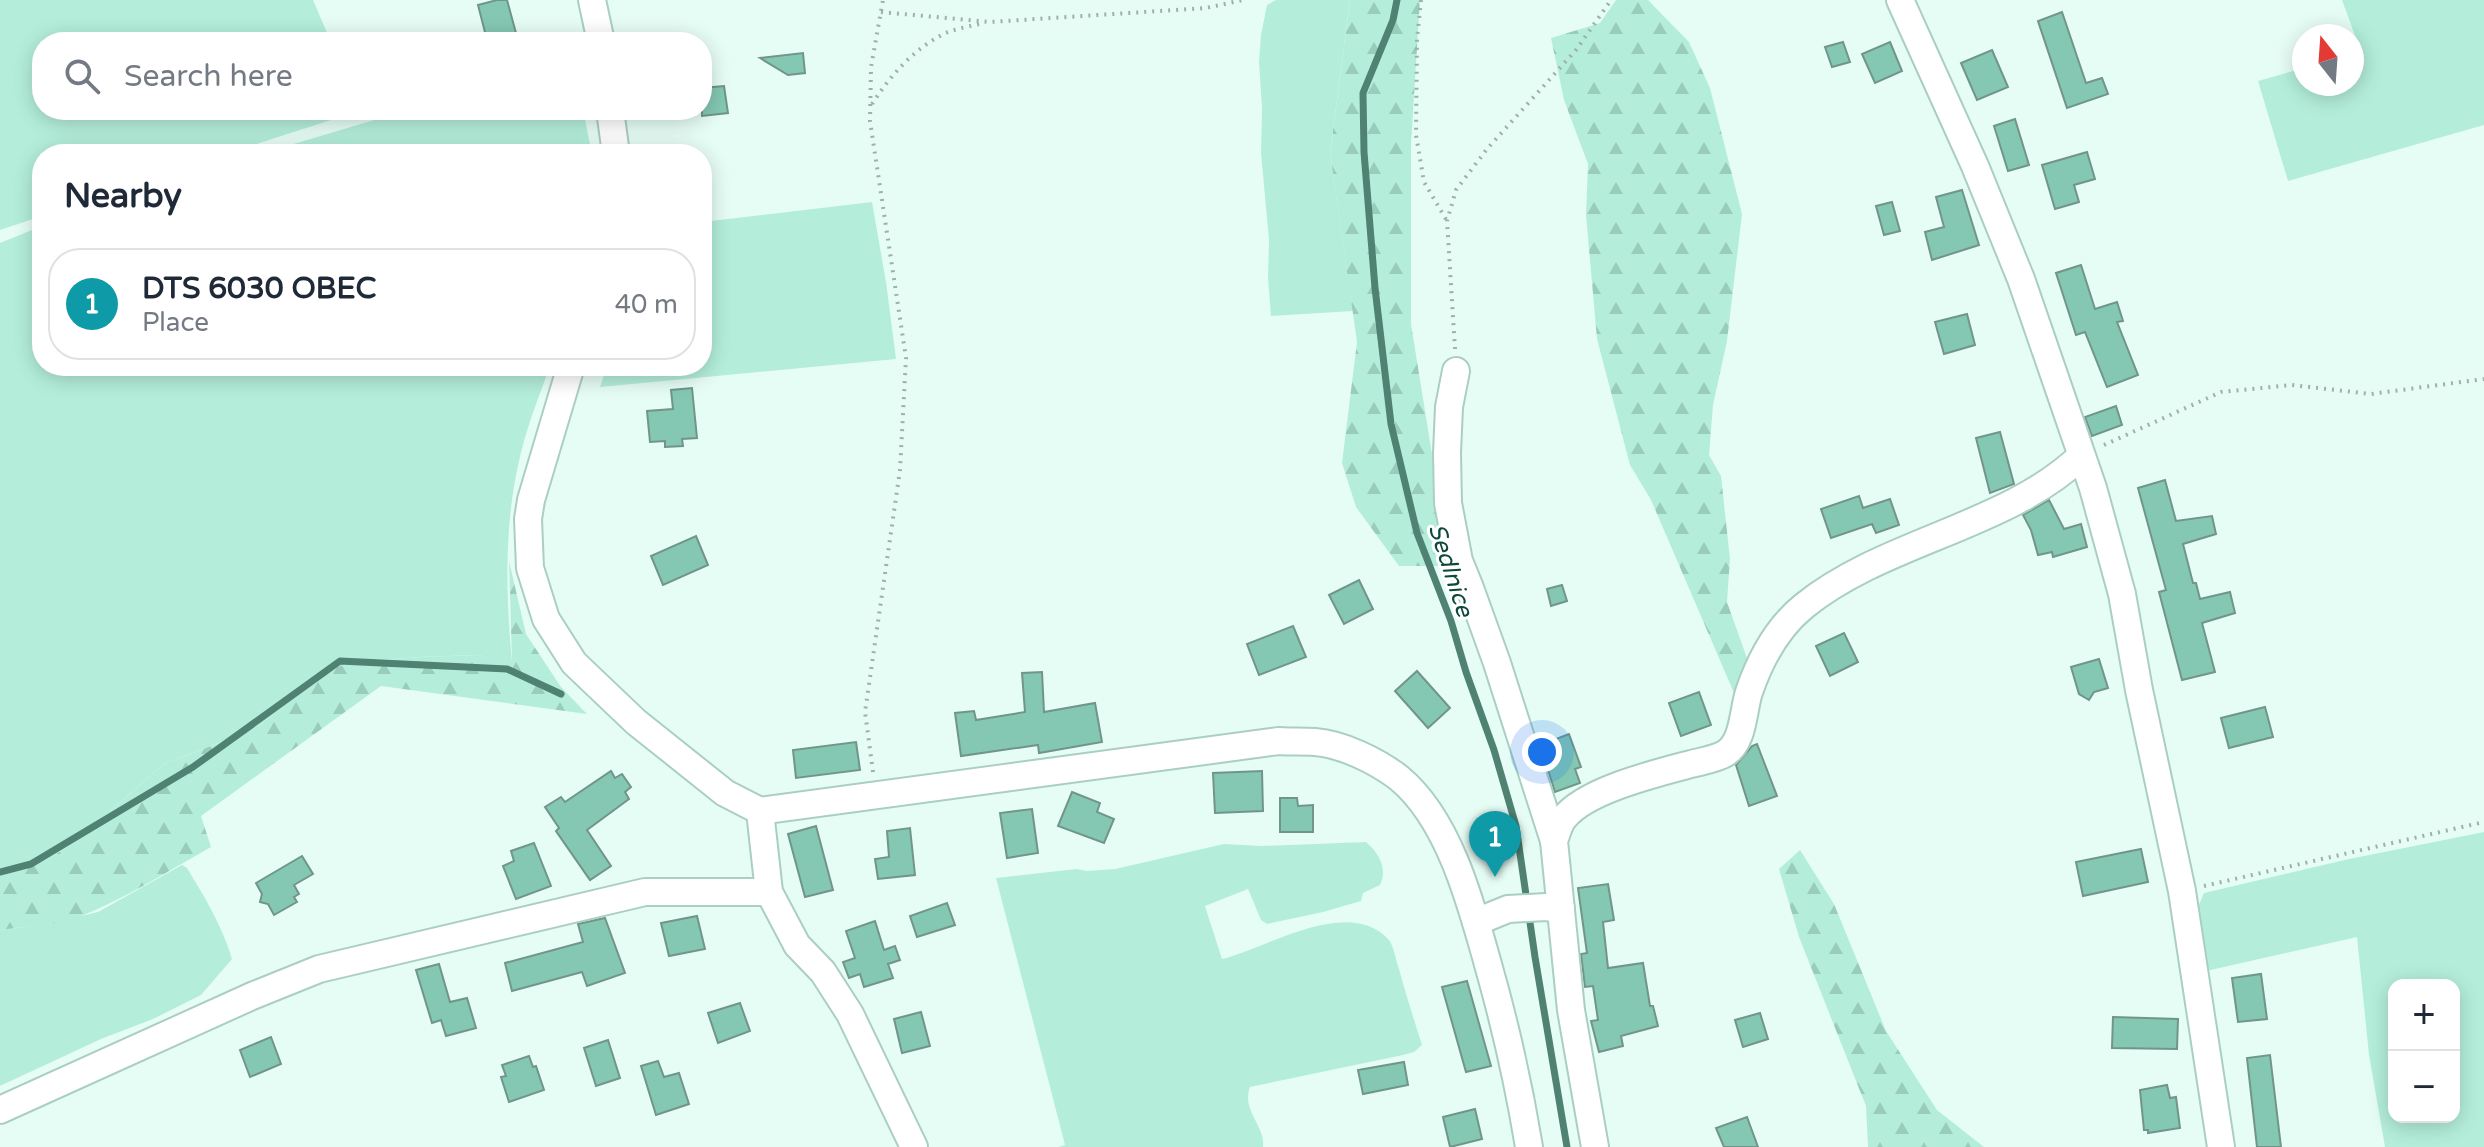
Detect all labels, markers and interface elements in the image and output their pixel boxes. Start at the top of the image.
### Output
north arrow [2292,24,2364,96]
search box [32,32,712,120]
icon: search [60,54,104,98]
text: Search here [124,58,293,95]
text: Nearby [64,176,182,217]
text: DTS 6030 OBEC [142,270,376,307]
text: 1 [84,289,100,320]
text: 40 m [615,289,678,320]
text: Place [142,307,209,338]
water label: Sedlnice [1422,520,1480,622]
your location [1522,732,1562,772]
pin: 1 [1469,811,1521,877]
map controls [2388,979,2460,1123]
button: + [2388,979,2460,1051]
button: − [2388,1051,2460,1123]

